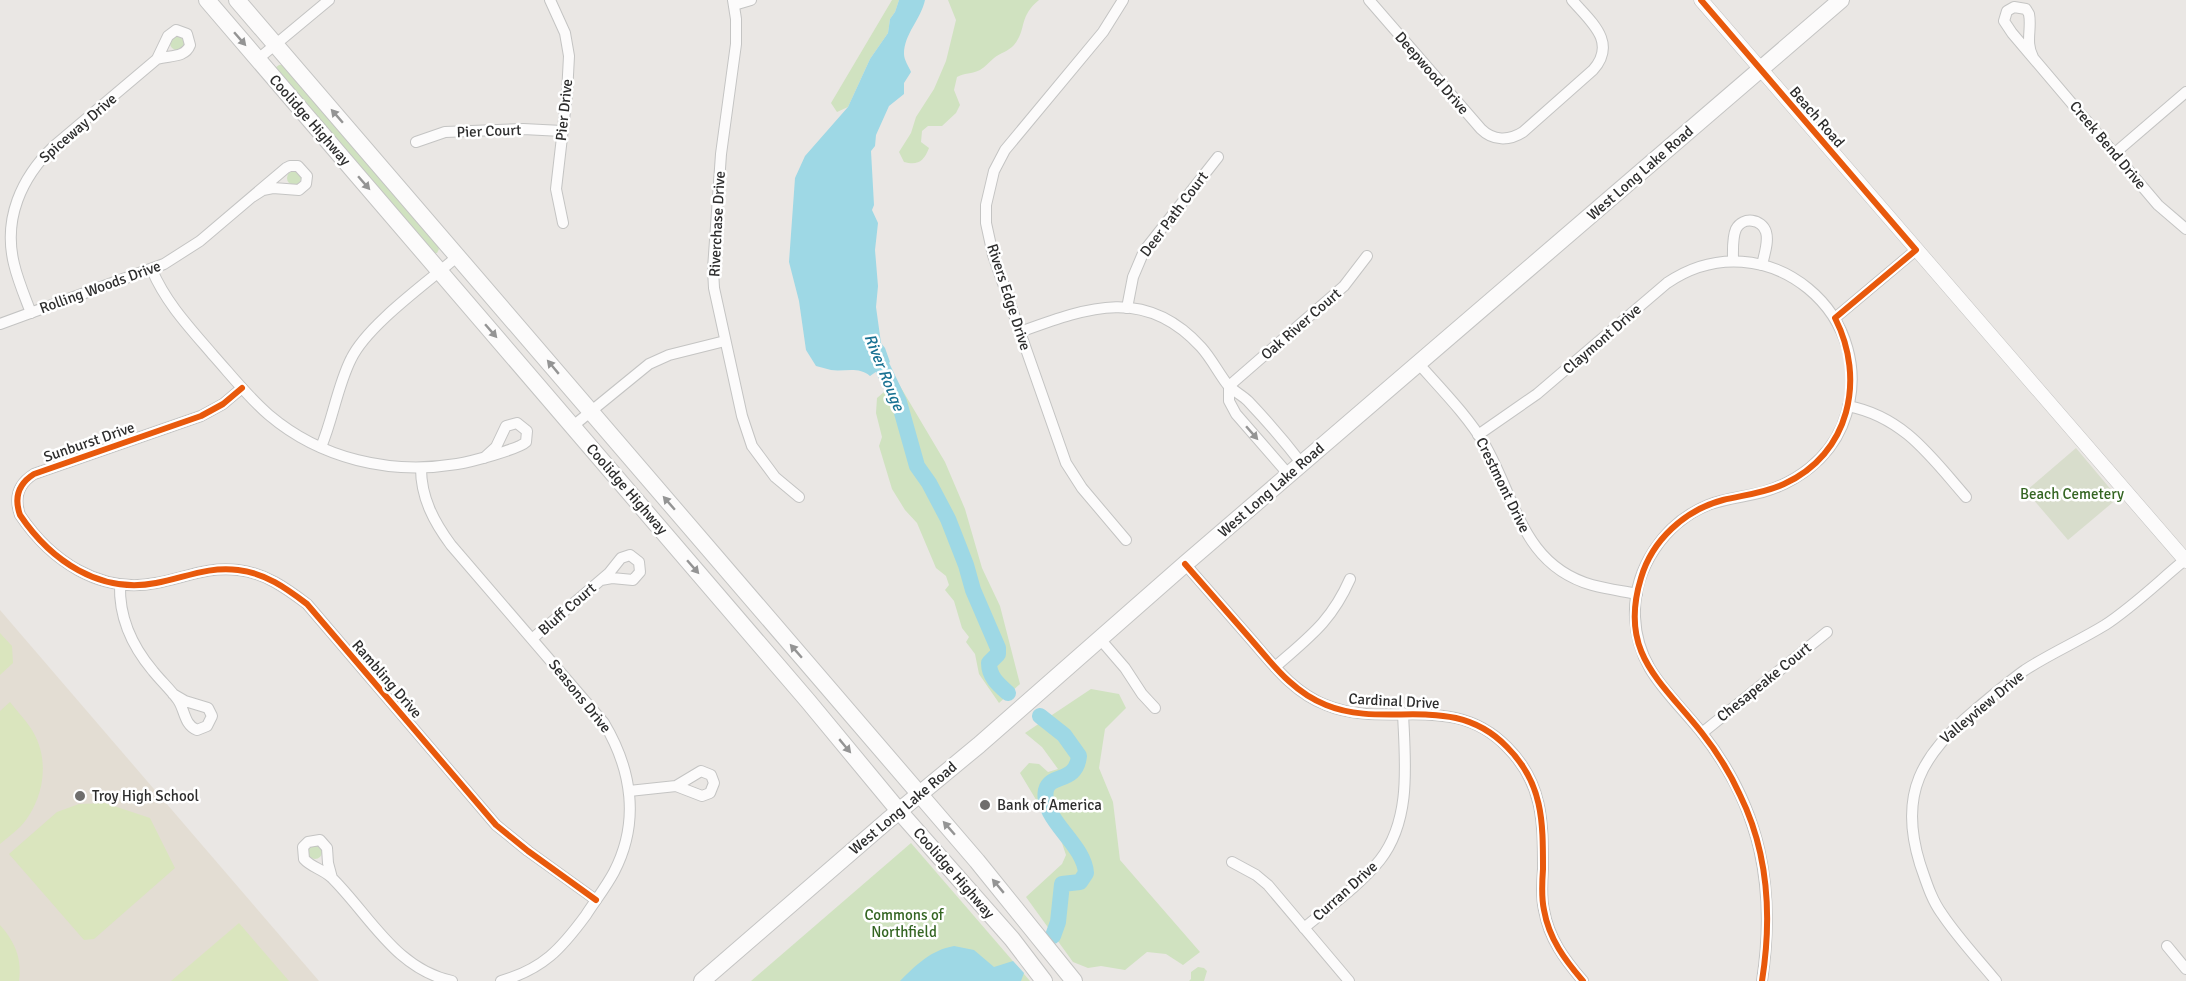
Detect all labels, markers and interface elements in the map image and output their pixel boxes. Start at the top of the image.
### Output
street label: Deepwood Drive [1391,28,1473,118]
one-way arrow [233,31,246,46]
street label: Coolidge Highway [266,71,354,169]
street label: Pier Drive [552,78,576,142]
street label: Beach Road [1786,83,1848,151]
street label: Spiceway Drive [36,90,120,166]
street label: Creek Bend Drive [2066,97,2150,193]
one-way arrow [331,108,344,124]
street label: Pier Court [456,121,522,141]
street label: West Long Lake Road [1583,122,1697,224]
street label: Deer Path Court [1136,168,1212,260]
street label: Riverchase Drive [705,171,729,277]
one-way arrow [357,175,370,190]
street label: Rivers Edge Drive [983,241,1035,353]
street label: Rolling Woods Drive [37,257,163,317]
street label: Oak River Court [1257,284,1345,364]
street label: Claymont Drive [1559,300,1645,378]
one-way arrow [484,323,497,338]
water label: River Rouge [860,331,909,415]
one-way arrow [547,360,560,375]
street label: Sunburst Drive [41,418,137,466]
one-way arrow [1245,426,1259,441]
street label: Crestmont Drive [1472,434,1534,536]
street label: West Long Lake Road [1214,439,1328,541]
street label: Coolidge Highway [583,440,671,538]
park label: Beach Cemetery [2020,485,2124,503]
one-way arrow [663,496,676,511]
one-way arrow [686,559,699,574]
street label: Bluff Court [535,579,599,639]
street label: Rambling Drive [348,636,426,722]
street label: Chesapeake Court [1713,638,1815,726]
one-way arrow [790,644,803,659]
street label: Seasons Drive [545,656,615,736]
street label: Valleyview Drive [1936,667,2028,747]
street label: Cardinal Drive [1348,690,1440,712]
one-way arrow [839,738,852,754]
street label: West Long Lake Road [846,758,960,858]
place label: Troy High School [92,787,199,805]
marker: Troy High School [73,789,87,803]
place label: Bank of America [997,796,1102,814]
marker: Bank of America [978,798,992,812]
one-way arrow [942,820,955,836]
street label: Coolidge Highway [910,824,998,922]
street label: Curran Drive [1309,857,1381,925]
one-way arrow [992,878,1005,894]
park label: Commons of Northfield [864,906,945,941]

